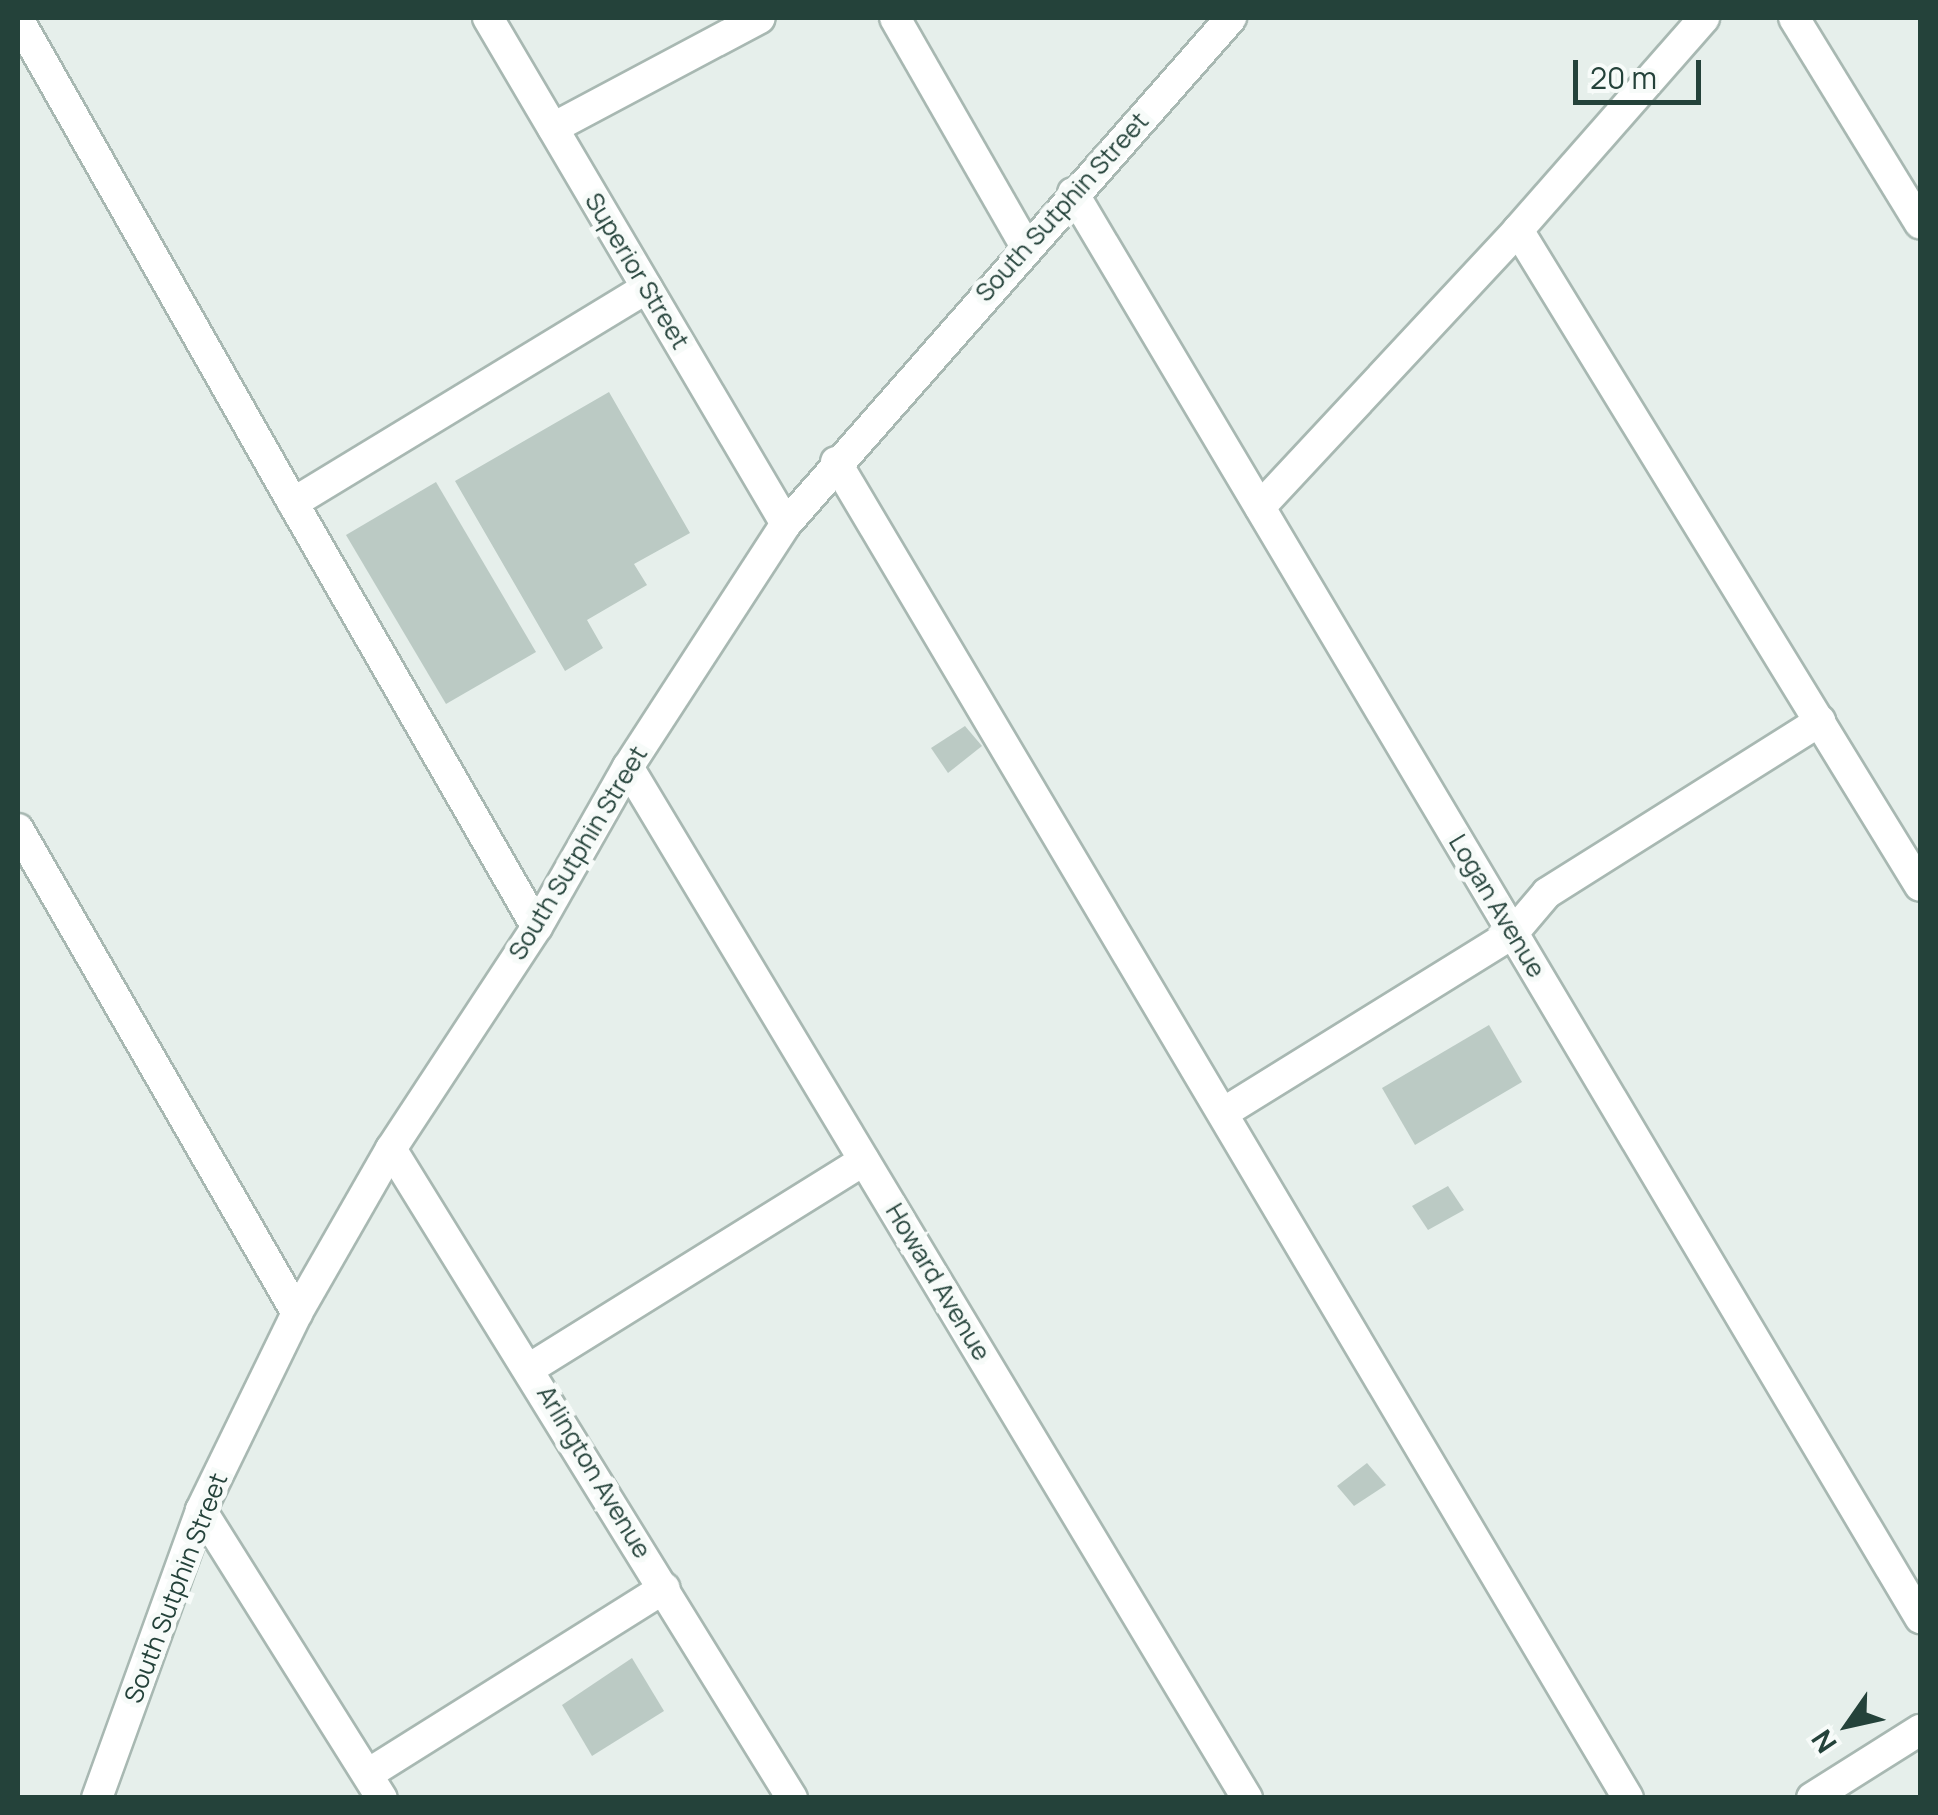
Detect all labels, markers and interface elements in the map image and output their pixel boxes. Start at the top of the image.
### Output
scale bar [1578,40,1706,102]
text: 20 m [1590,57,1657,98]
street label: South Sutphin Street [969,106,1155,308]
street label: Superior Street [579,188,695,354]
street label: South Sutphin Street [502,741,654,965]
street label: Logan Avenue [1443,829,1551,983]
street label: Howard Avenue [879,1198,997,1366]
street label: Arlington Avenue [531,1380,657,1564]
street label: South Sutphin Street [118,1469,234,1707]
north arrow [1798,1675,1898,1775]
text: N [1802,1723,1845,1761]

